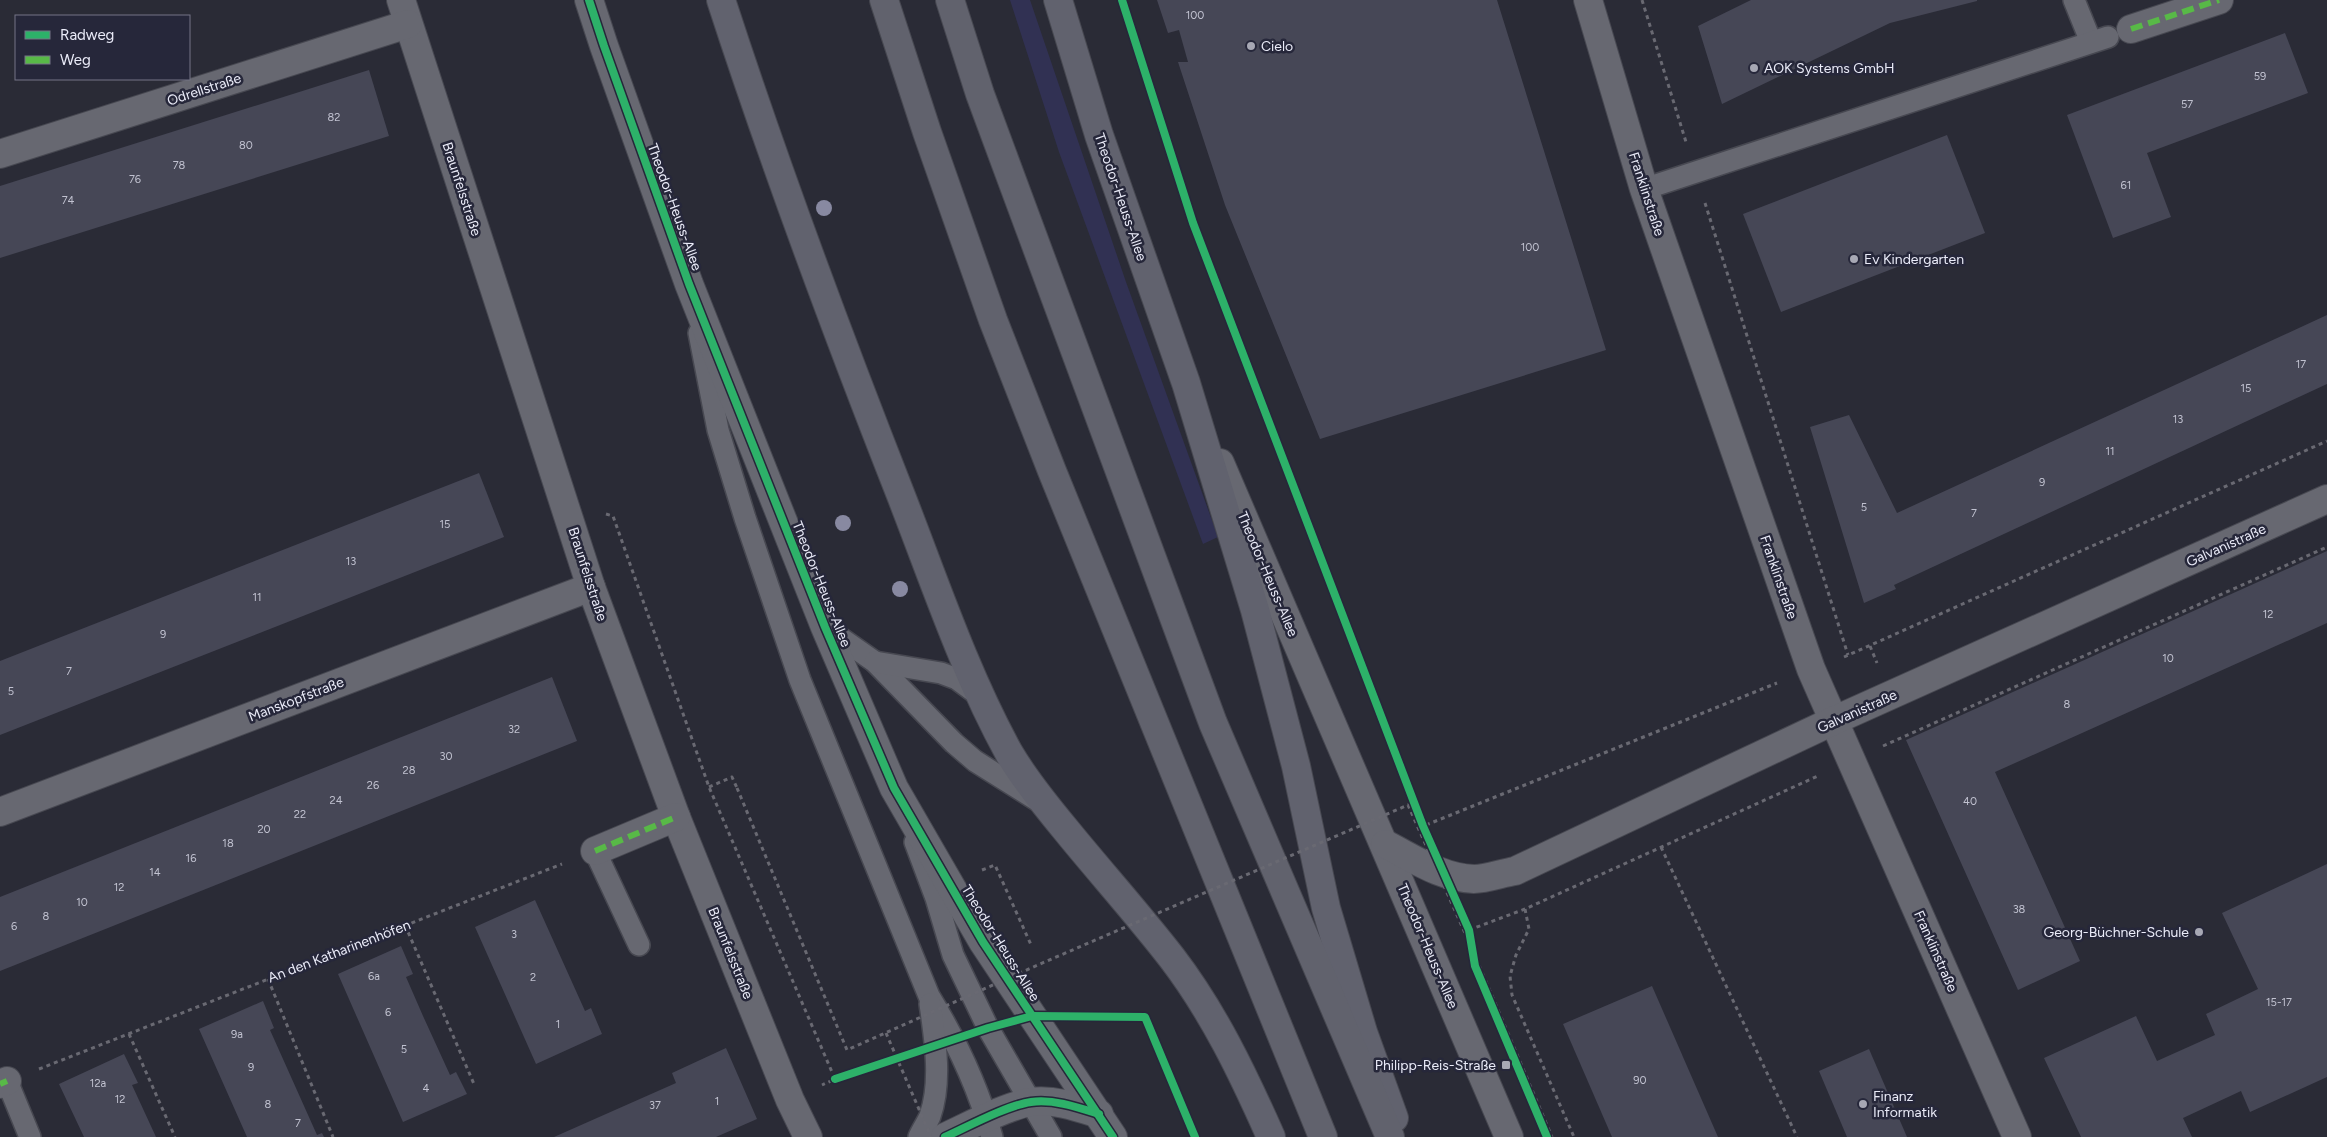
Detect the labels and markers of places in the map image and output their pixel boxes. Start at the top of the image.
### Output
place label: Cielo [1261,38,1293,55]
marker: Cielo [1245,40,1257,52]
place label: AOK Systems GmbH [1764,60,1895,77]
marker: AOK Systems GmbH [1748,62,1760,74]
place label: Ev Kindergarten [1864,251,1964,268]
marker: Ev Kindergarten [1848,253,1860,265]
place label: Georg-Büchner-Schule [2044,924,2189,941]
marker: Georg-Büchner-Schule [2193,926,2205,938]
place label: Philipp-Reis-Straße [1375,1057,1496,1074]
marker: Philipp-Reis-Straße [1500,1059,1512,1071]
place label: Finanz Informatik [1873,1088,1937,1121]
marker: Finanz Informatik [1857,1098,1869,1110]

